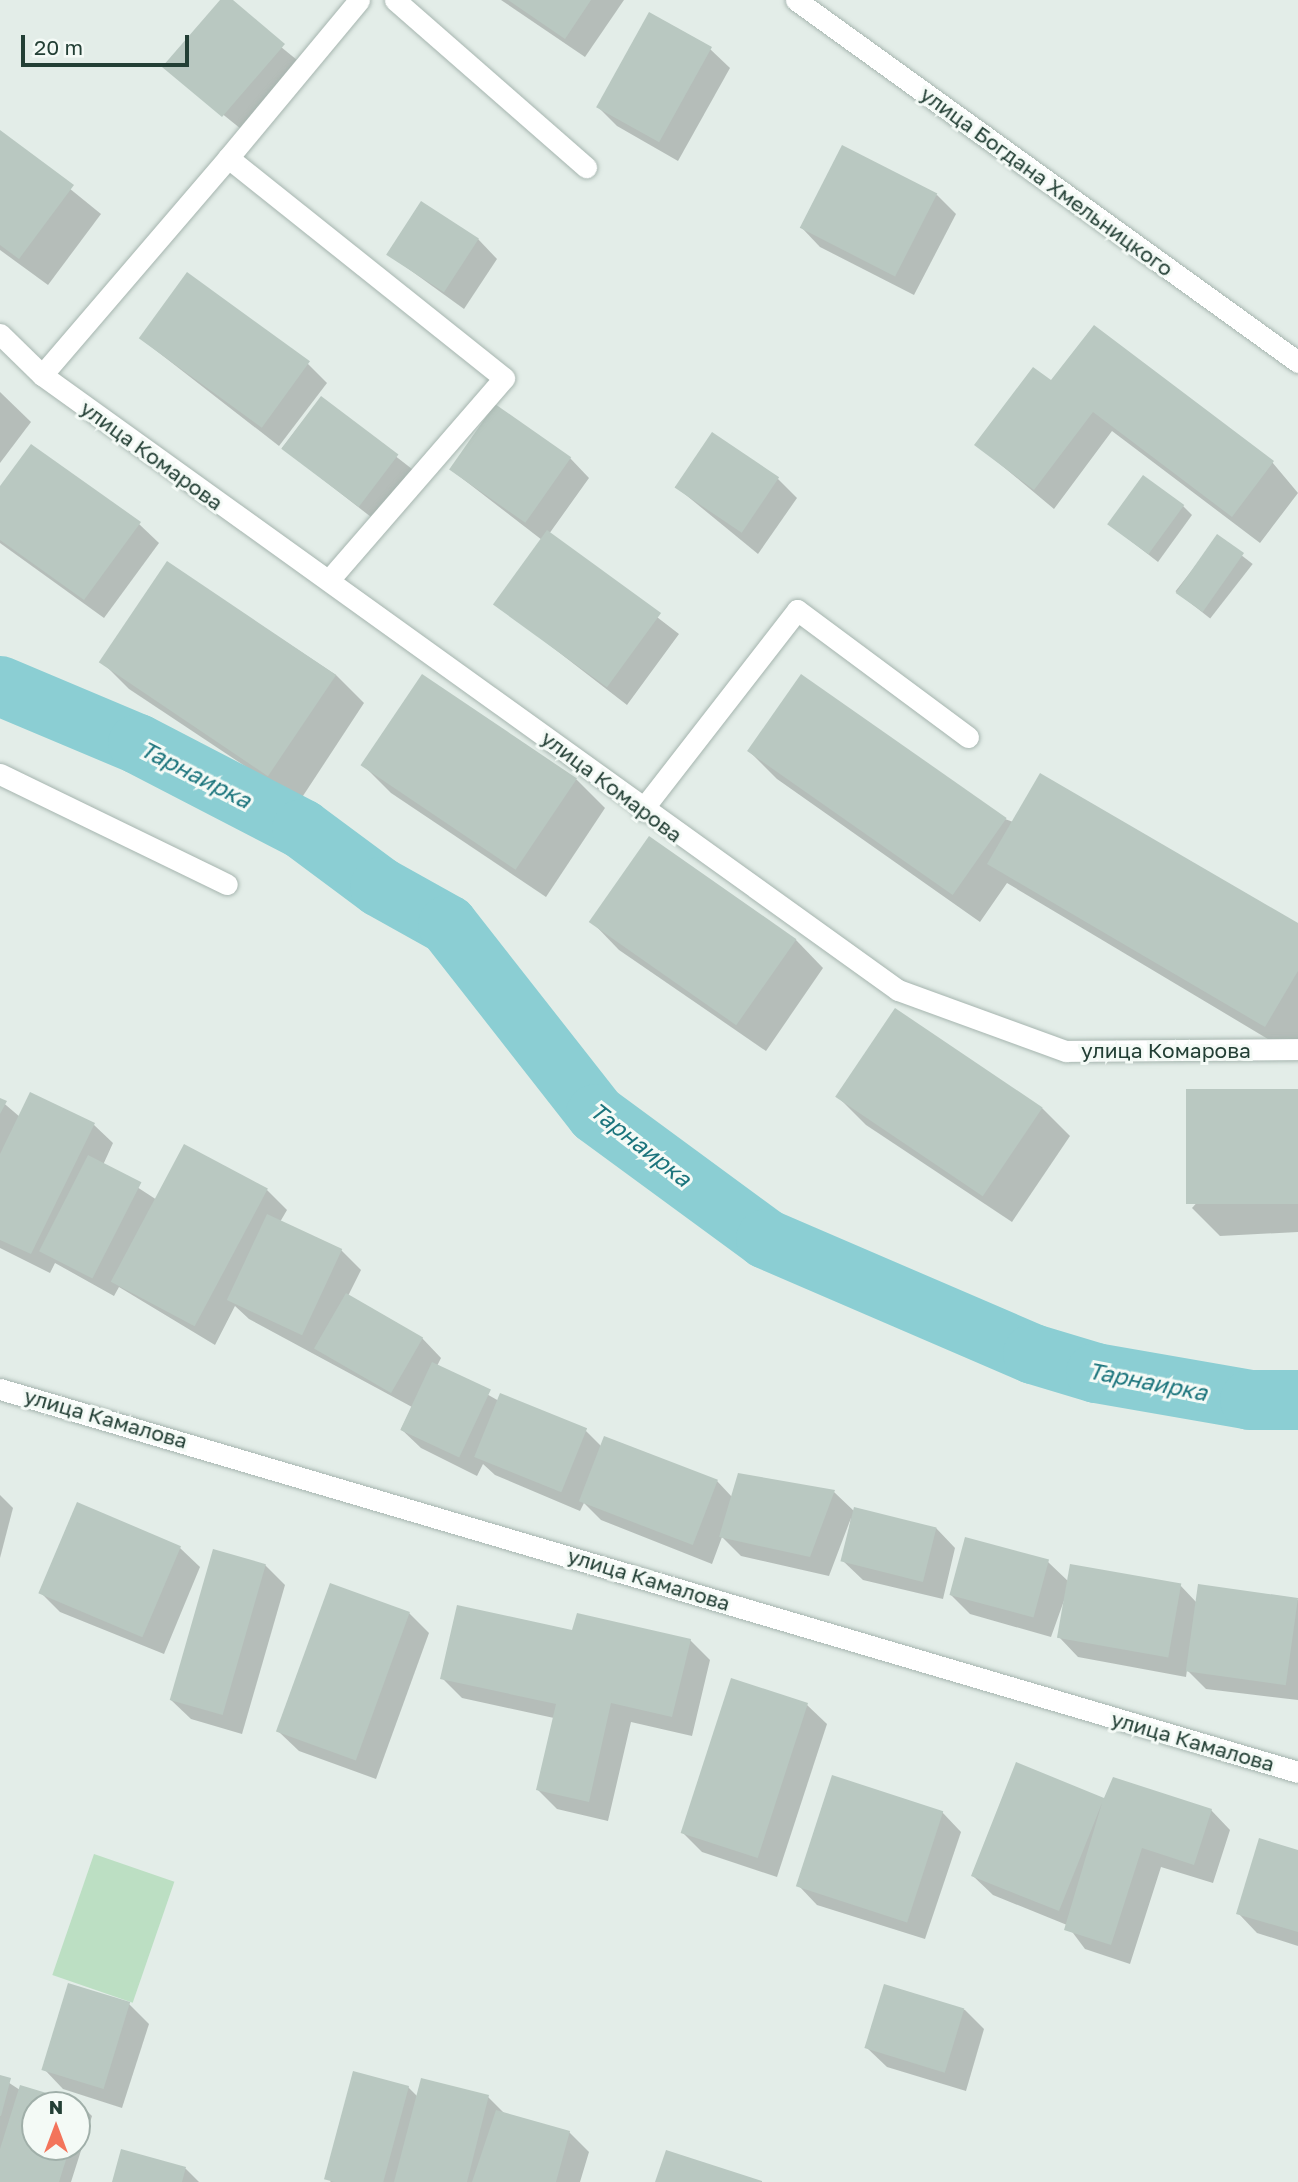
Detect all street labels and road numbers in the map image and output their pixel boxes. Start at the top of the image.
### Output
street label: улица Богдана Хмельницкого [916,81,1178,281]
street label: улица Комарова [76,395,228,515]
street label: улица Комарова [537,725,687,847]
street label: улица Комарова [1081,1037,1251,1063]
street label: улица Камалова [21,1383,191,1453]
street label: улица Камалова [565,1542,733,1616]
street label: улица Камалова [1108,1706,1278,1776]

